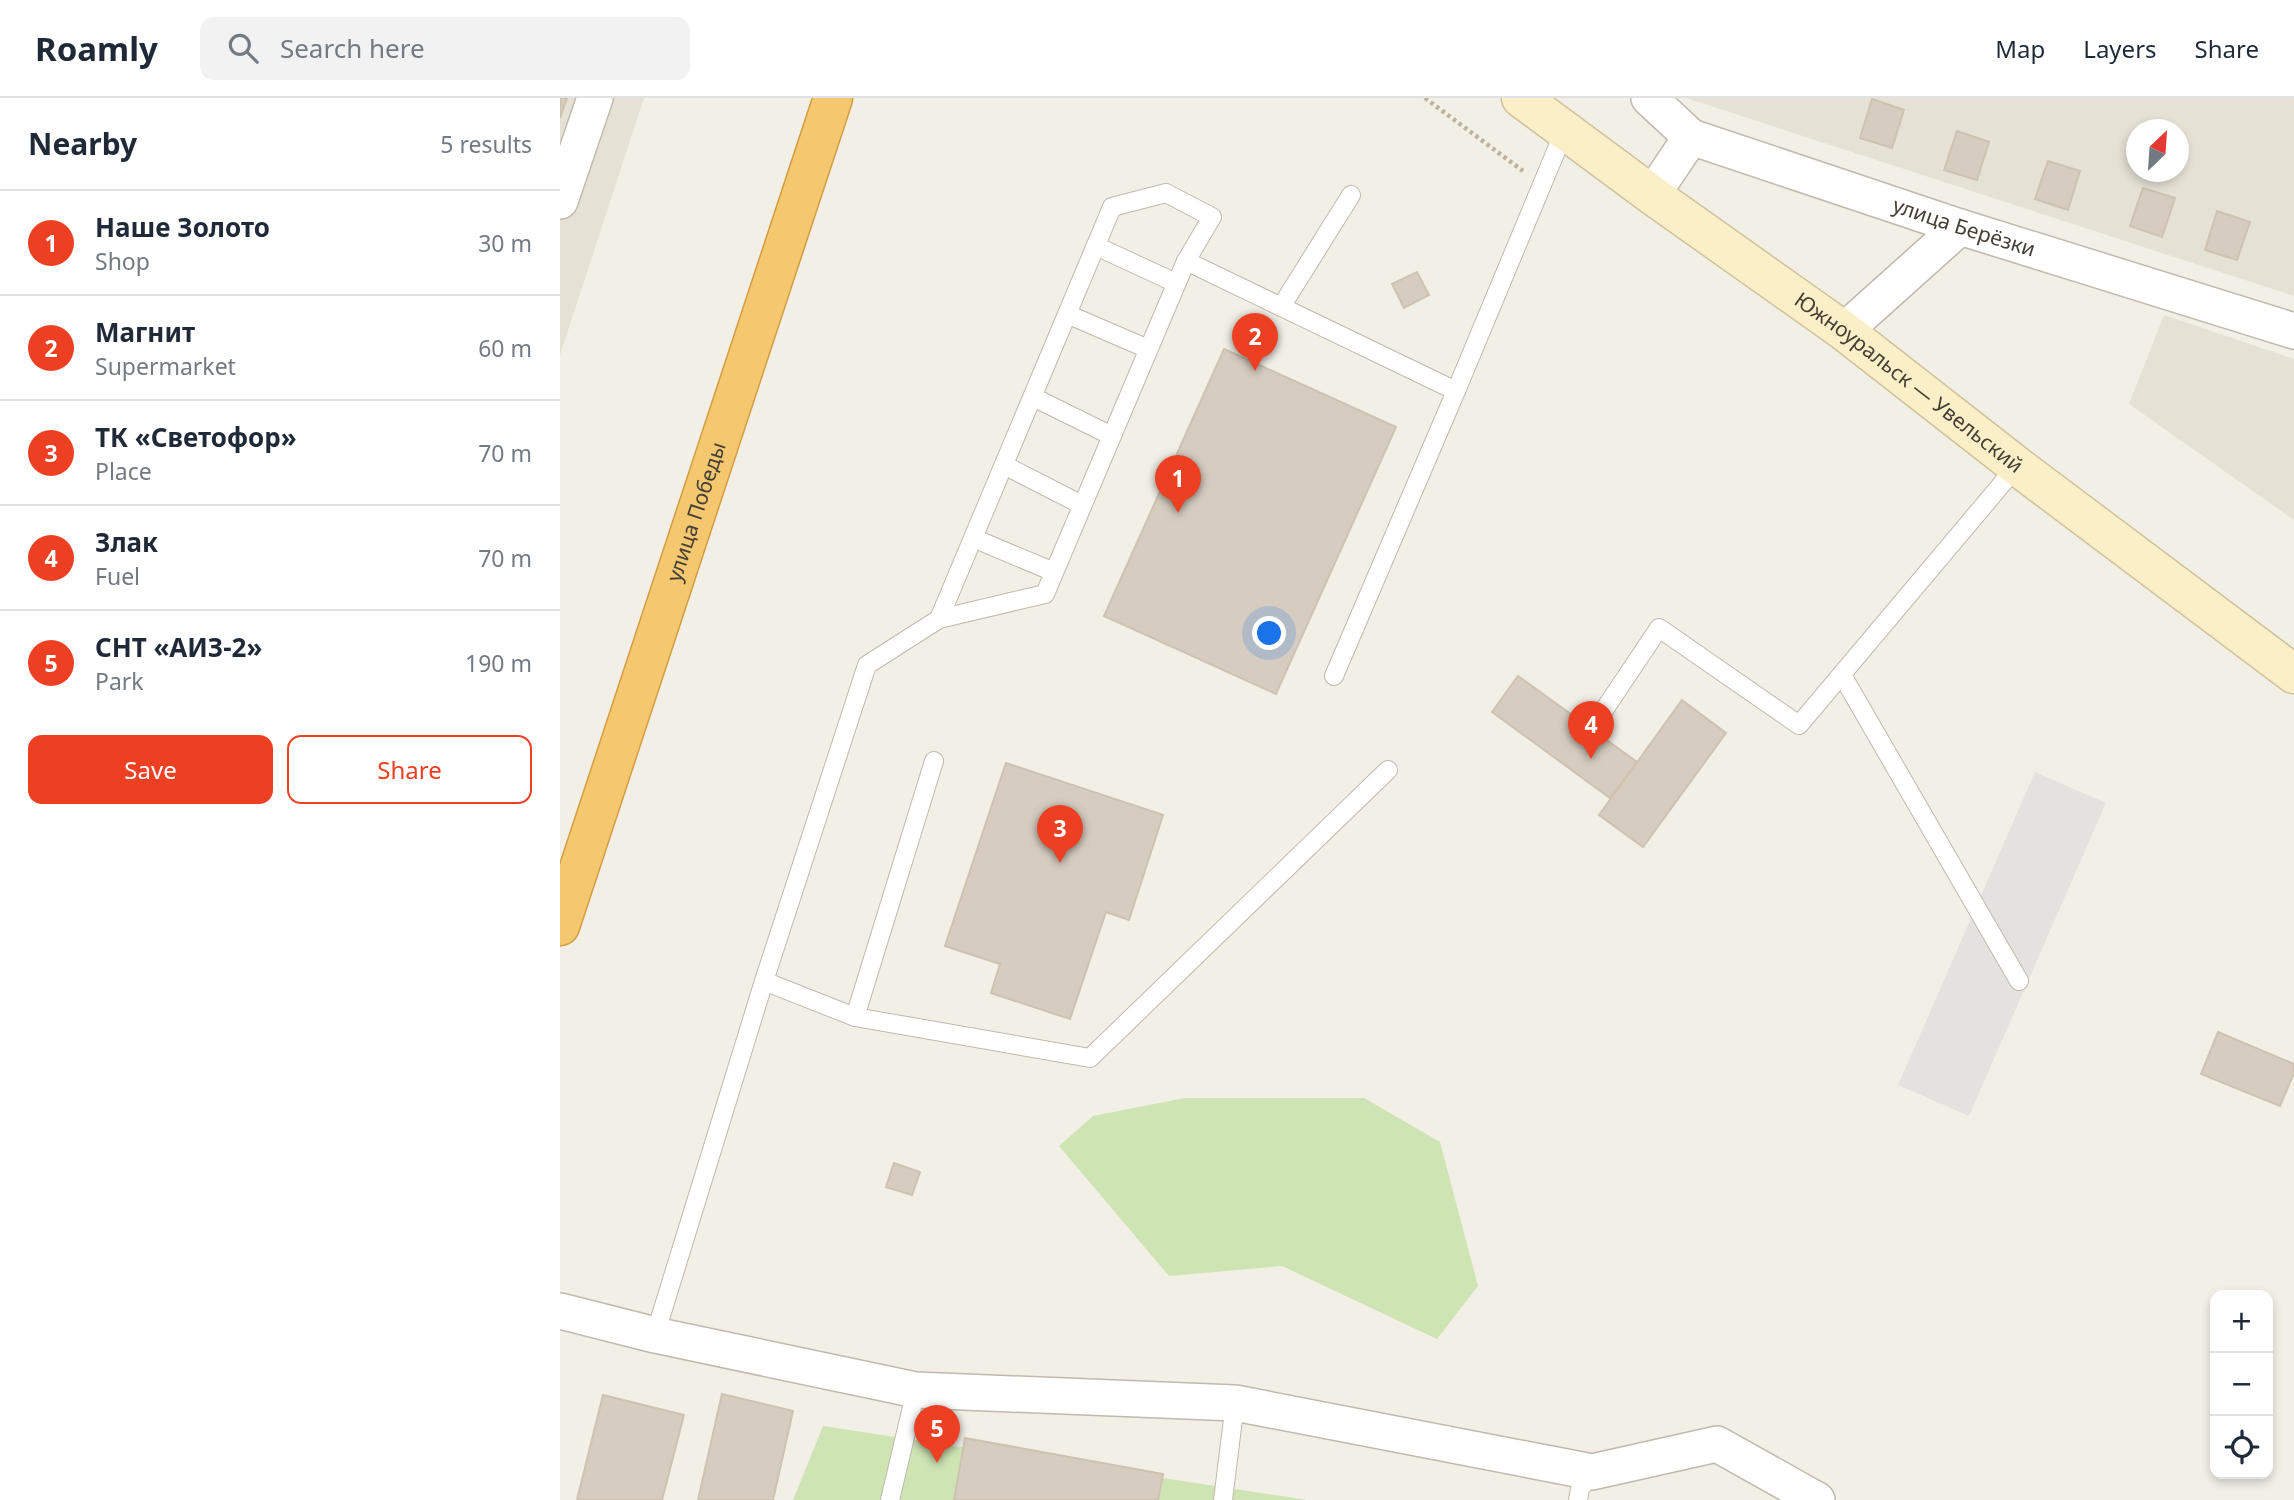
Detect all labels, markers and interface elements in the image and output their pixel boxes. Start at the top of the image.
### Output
search box [200,17,690,80]
text: Roamly [35,26,158,71]
icon: search [224,29,262,67]
text: Search here [280,30,425,66]
text: Map [1995,32,2045,65]
text: Layers [2083,32,2157,65]
text: Share [2195,32,2259,65]
north arrow [2126,119,2189,182]
text: Nearby [28,123,137,164]
text: 5 results [440,128,532,160]
street label: улица Берёзки [1889,191,2039,263]
text: Наше Золото [95,209,270,245]
text: 1 [44,227,58,259]
text: 30 m [478,227,532,259]
text: Shop [95,245,150,277]
street label: Южноуральск — Увельский [1789,285,2029,479]
pin: 2 [1232,313,1278,371]
text: Магнит [95,314,195,350]
text: 2 [44,332,58,364]
text: 60 m [478,332,532,364]
text: Supermarket [95,350,236,382]
text: ТК «Светофор» [95,419,297,455]
text: 3 [44,437,58,469]
text: 70 m [478,437,532,469]
street label: улица Победы [659,438,732,585]
text: Place [95,455,152,487]
pin: 1 [1155,455,1201,513]
text: Злак [95,524,158,560]
text: 4 [44,542,58,574]
text: 70 m [478,542,532,574]
text: Fuel [95,560,140,592]
your location [1252,616,1286,650]
text: СНТ «АИЗ-2» [95,629,262,665]
text: 5 [44,647,58,679]
text: 190 m [465,647,532,679]
text: Park [95,665,144,697]
pin: 4 [1568,701,1614,759]
button: Save [28,735,273,804]
button: Share [287,735,532,804]
pin: 3 [1037,805,1083,863]
map controls [2210,1290,2273,1479]
button: + [2210,1290,2273,1353]
button: − [2210,1353,2273,1416]
pin: 5 [914,1405,960,1463]
button: locate [2210,1416,2273,1479]

